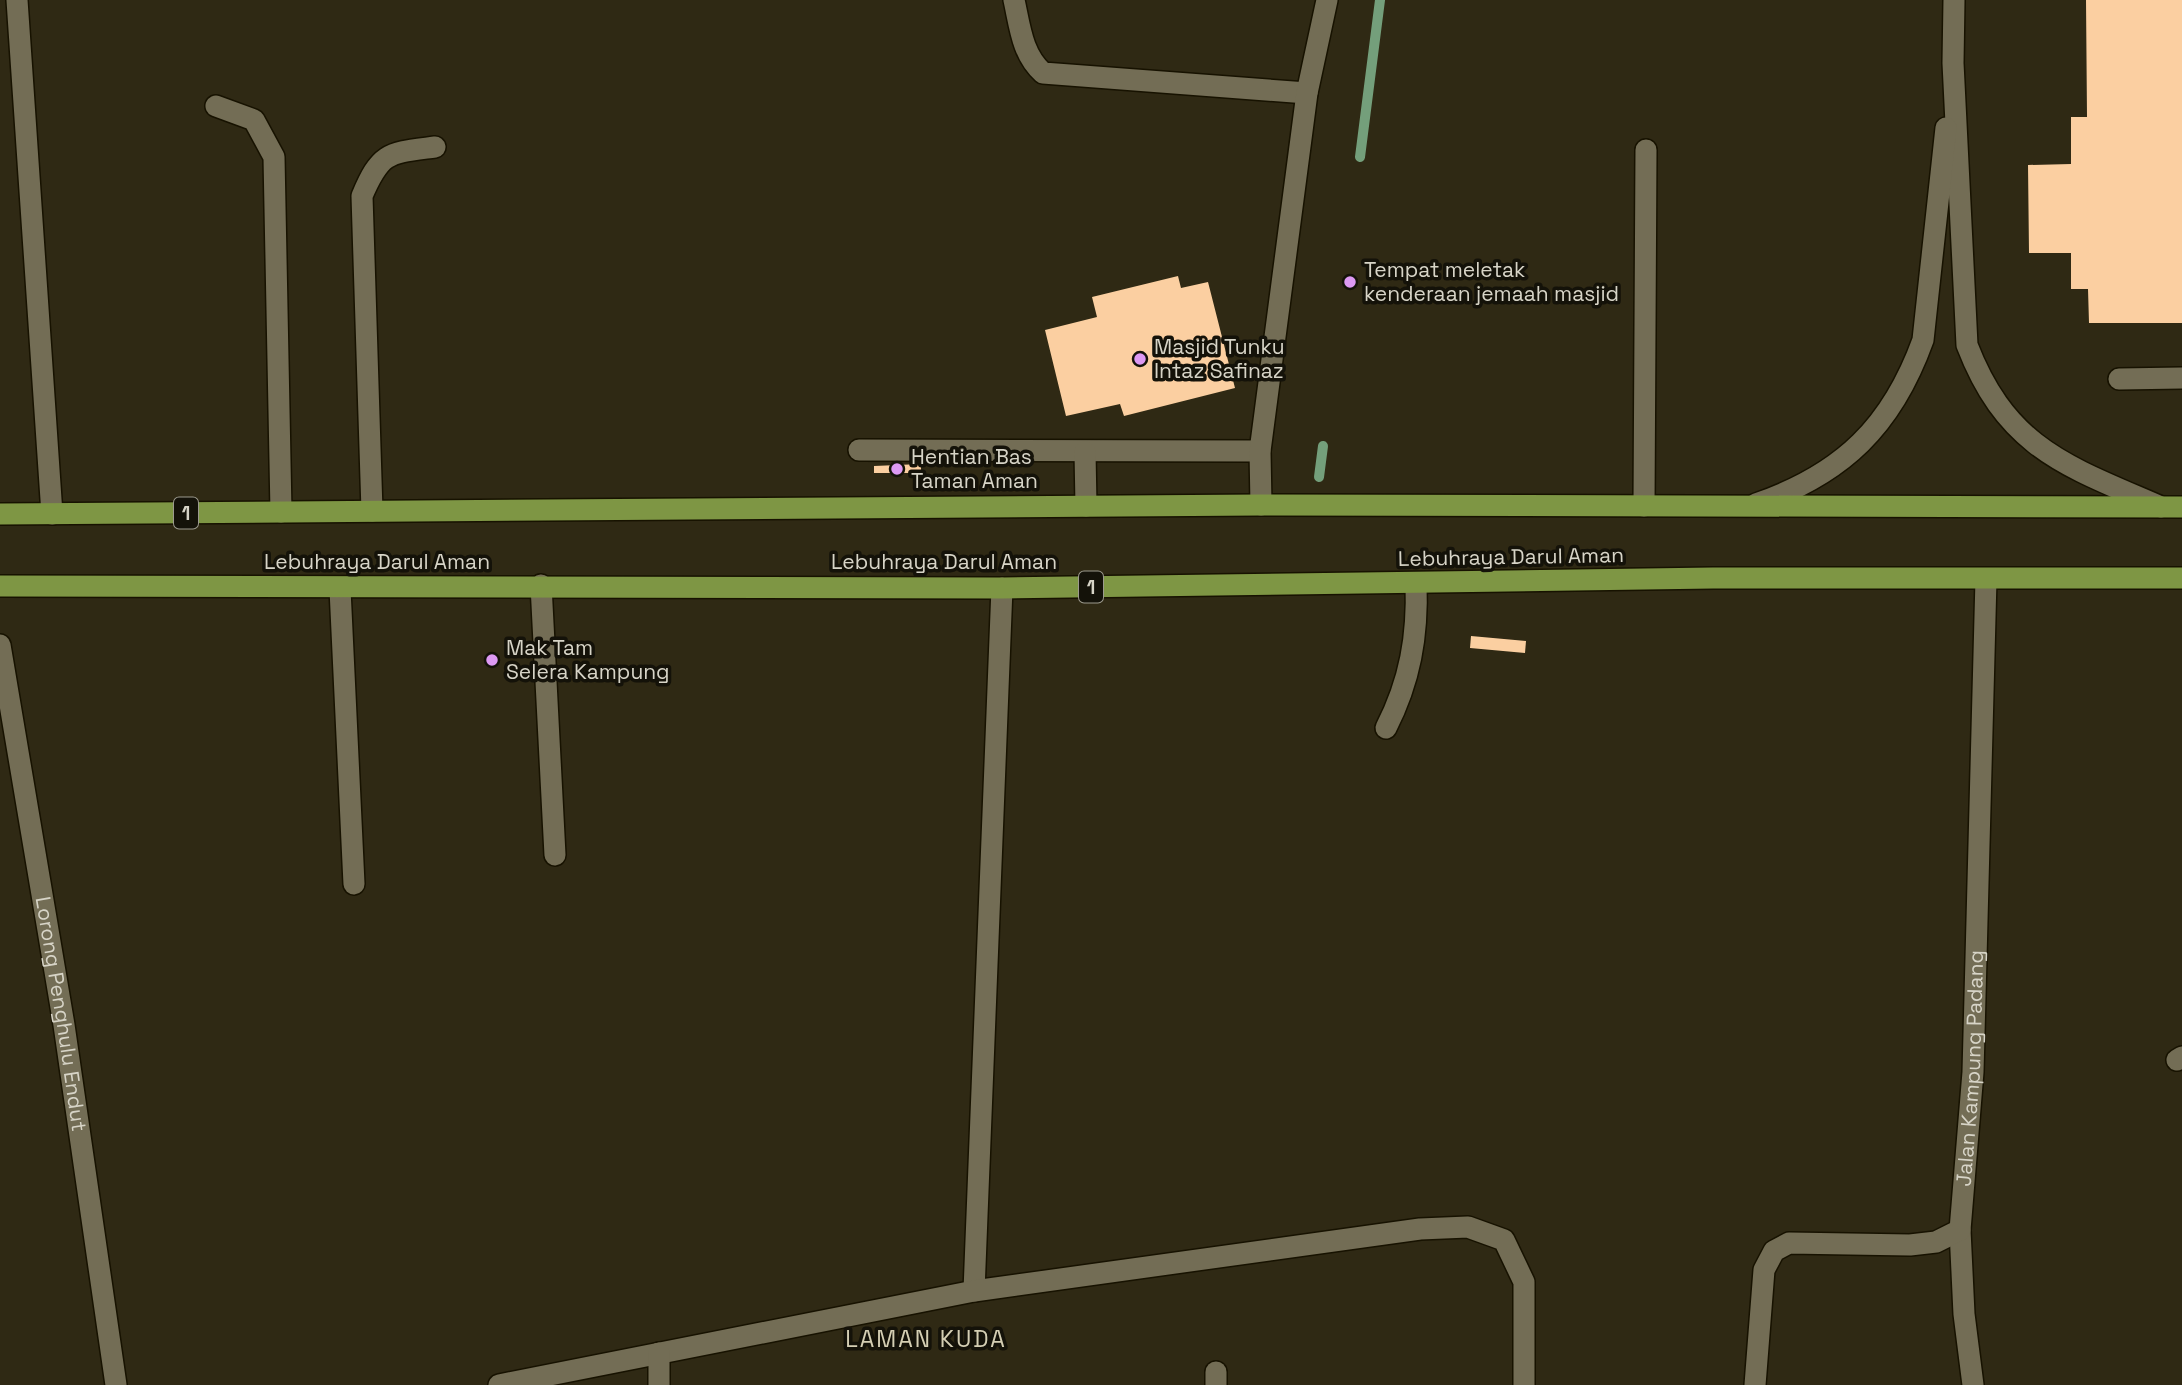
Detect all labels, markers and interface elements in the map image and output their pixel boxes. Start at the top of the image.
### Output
place label: Tempat meletak kenderaan jemaah masjid [1364,256,1619,307]
marker: Tempat meletak kenderaan jemaah masjid [1342,274,1358,290]
place label: Masjid Tunku Intaz Safinaz [1154,333,1285,384]
marker: Masjid Tunku Intaz Safinaz [1132,351,1148,367]
place label: Hentian Bas Taman Aman [911,443,1038,494]
marker: Hentian Bas Taman Aman [889,461,905,477]
road number: 1 [174,498,198,528]
street label: Lebuhraya Darul Aman [1398,541,1624,572]
street label: Lebuhraya Darul Aman [264,548,490,575]
street label: Lebuhraya Darul Aman [831,548,1057,575]
road number: 1 [1079,572,1103,602]
place label: Mak Tam Selera Kampung [506,634,670,685]
marker: Mak Tam Selera Kampung [484,652,500,668]
street label: Lorong Penghulu Endut [30,894,93,1133]
street label: Jalan Kampung Padang [1950,950,1989,1187]
district label: LAMAN KUDA [845,1324,1007,1354]

